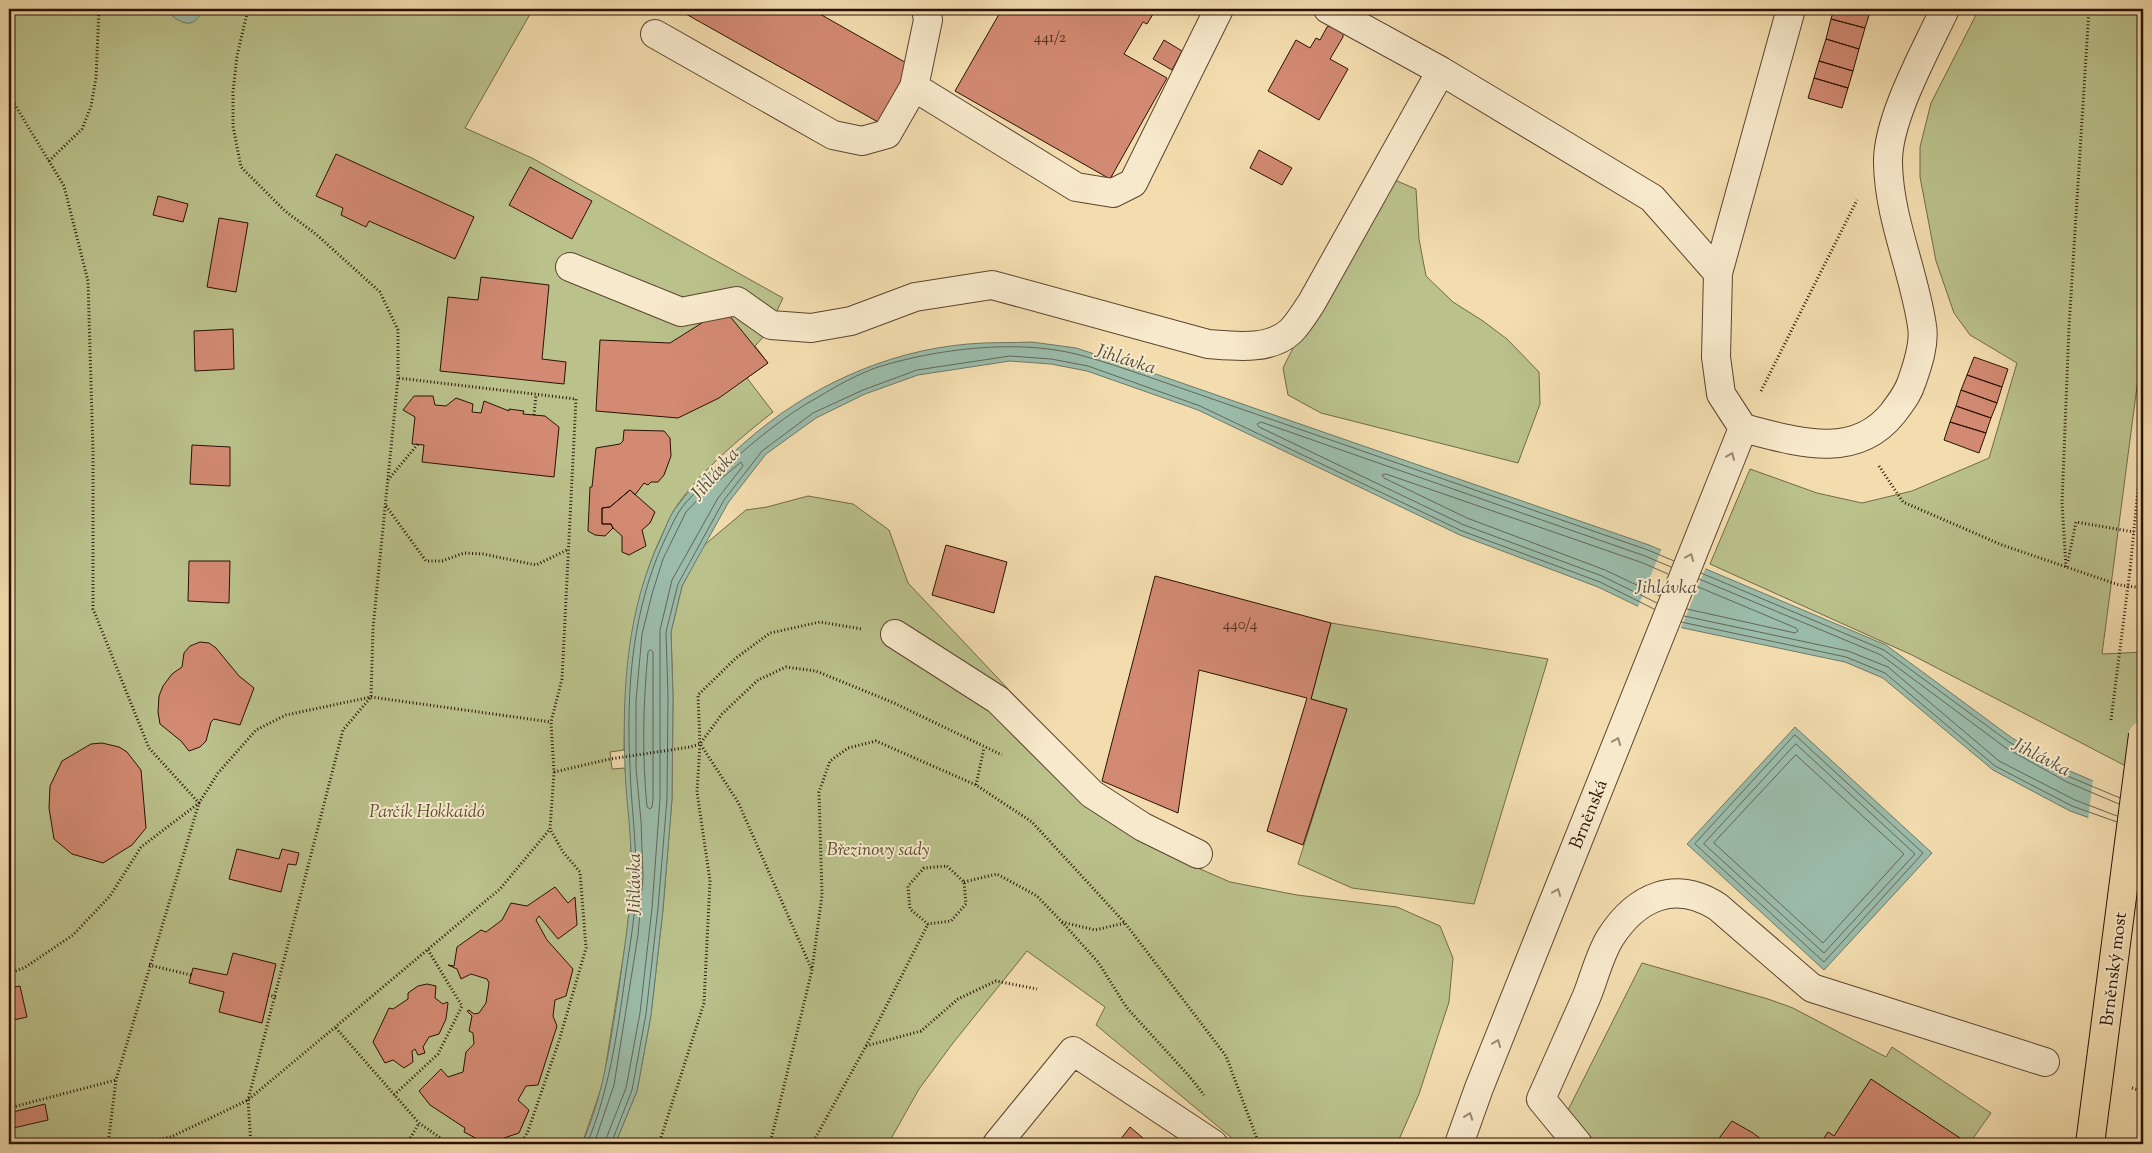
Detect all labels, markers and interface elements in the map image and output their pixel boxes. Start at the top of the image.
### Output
house number: 441/2 [1034,28,1066,49]
water label: Jihlávka [1091,338,1159,382]
water label: Jihlávka [685,442,747,508]
one-way arrow [1724,452,1735,461]
one-way arrow [1684,553,1694,562]
water label: Jihlávka [1634,575,1697,602]
house number: 440/4 [1223,615,1258,636]
water label: Jihlávka [2006,732,2075,784]
one-way arrow [1611,737,1621,746]
street label: Brněnská [1564,776,1616,853]
park label: Parčík Hokkaidó [369,800,485,826]
park label: Březinovy sady [827,838,929,864]
water label: Jihlávka [622,853,649,916]
one-way arrow [1551,888,1561,897]
street label: Brněnský most [2095,911,2135,1028]
one-way arrow [1491,1039,1501,1048]
one-way arrow [1463,1112,1473,1121]

